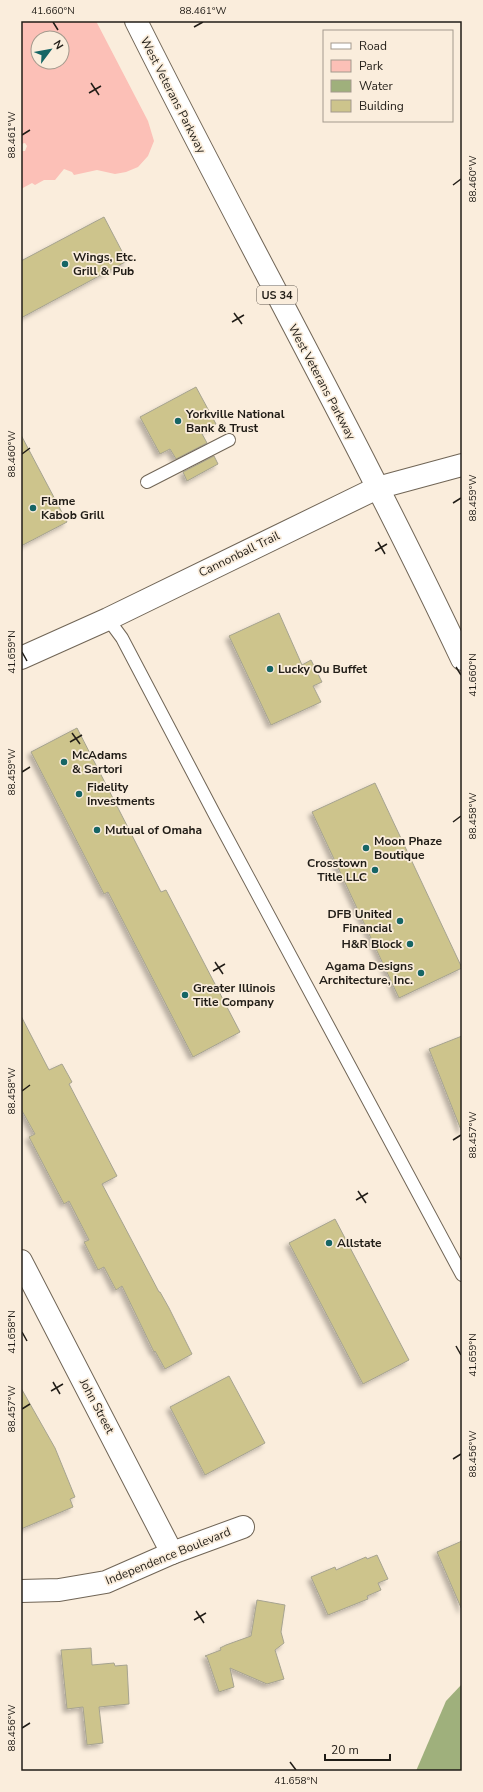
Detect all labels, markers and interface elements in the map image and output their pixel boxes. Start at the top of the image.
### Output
text: 41.660°N [31,4,75,18]
text: 88.461°W [179,4,227,18]
north arrow [30,30,70,70]
legend [323,30,453,122]
street label: West Veterans Parkway [137,34,210,157]
text: N [50,37,67,52]
text: Road [359,38,387,54]
text: Park [359,58,384,74]
text: Water [359,78,393,94]
text: Building [359,98,404,114]
text: 88.461°W [5,111,19,159]
text: 88.460°W [466,155,480,203]
place label: Wings, Etc. Grill & Pub [73,249,136,279]
marker: Wings, Etc. Grill & Pub [60,259,70,269]
road number: US 34 [257,286,297,304]
street label: West Veterans Parkway [285,321,360,443]
place label: Yorkville National Bank & Trust [185,406,285,436]
marker: Yorkville National Bank & Trust [173,416,183,426]
text: 88.460°W [5,430,19,478]
text: 88.459°W [466,474,480,522]
place label: Flame Kabob Grill [41,493,105,523]
marker: Flame Kabob Grill [28,503,38,513]
street label: Cannonball Trail [196,527,283,581]
text: 41.659°N [5,630,19,674]
text: 41.660°N [466,653,480,697]
place label: Lucky Ou Buffet [278,661,368,677]
marker: Lucky Ou Buffet [265,664,275,674]
place label: McAdams & Sartori [72,747,127,777]
text: 88.459°W [5,748,19,796]
marker: McAdams & Sartori [59,757,69,767]
place label: Fidelity Investments [87,779,155,809]
marker: Fidelity Investments [74,789,84,799]
text: 88.458°W [466,792,480,840]
place label: Mutual of Omaha [105,822,202,838]
marker: Mutual of Omaha [92,825,102,835]
place label: Moon Phaze Boutique [374,833,442,863]
marker: Moon Phaze Boutique [361,843,371,853]
place label: Crosstown Title LLC [307,855,367,885]
marker: Crosstown Title LLC [370,865,380,875]
place label: DFB United Financial [327,906,392,936]
marker: DFB United Financial [395,916,405,926]
place label: H&R Block [342,936,403,952]
marker: H&R Block [405,939,415,949]
place label: Agama Designs Architecture, Inc. [319,958,413,988]
marker: Agama Designs Architecture, Inc. [416,968,426,978]
place label: Greater Illinois Title Company [193,980,276,1010]
marker: Greater Illinois Title Company [180,990,190,1000]
text: 88.458°W [5,1067,19,1115]
text: 88.457°W [466,1111,480,1159]
place label: Allstate [337,1235,382,1251]
marker: Allstate [324,1238,334,1248]
text: 41.658°N [5,1310,19,1354]
text: 41.659°N [466,1333,480,1377]
street label: John Street [75,1375,119,1437]
text: 88.457°W [5,1385,19,1433]
text: 88.456°W [466,1430,480,1478]
street label: Independence Boulevard [103,1524,233,1588]
text: 88.456°W [5,1704,19,1752]
scale bar [325,1736,390,1762]
text: 20 m [331,1742,359,1758]
text: 41.658°N [274,1774,318,1788]

